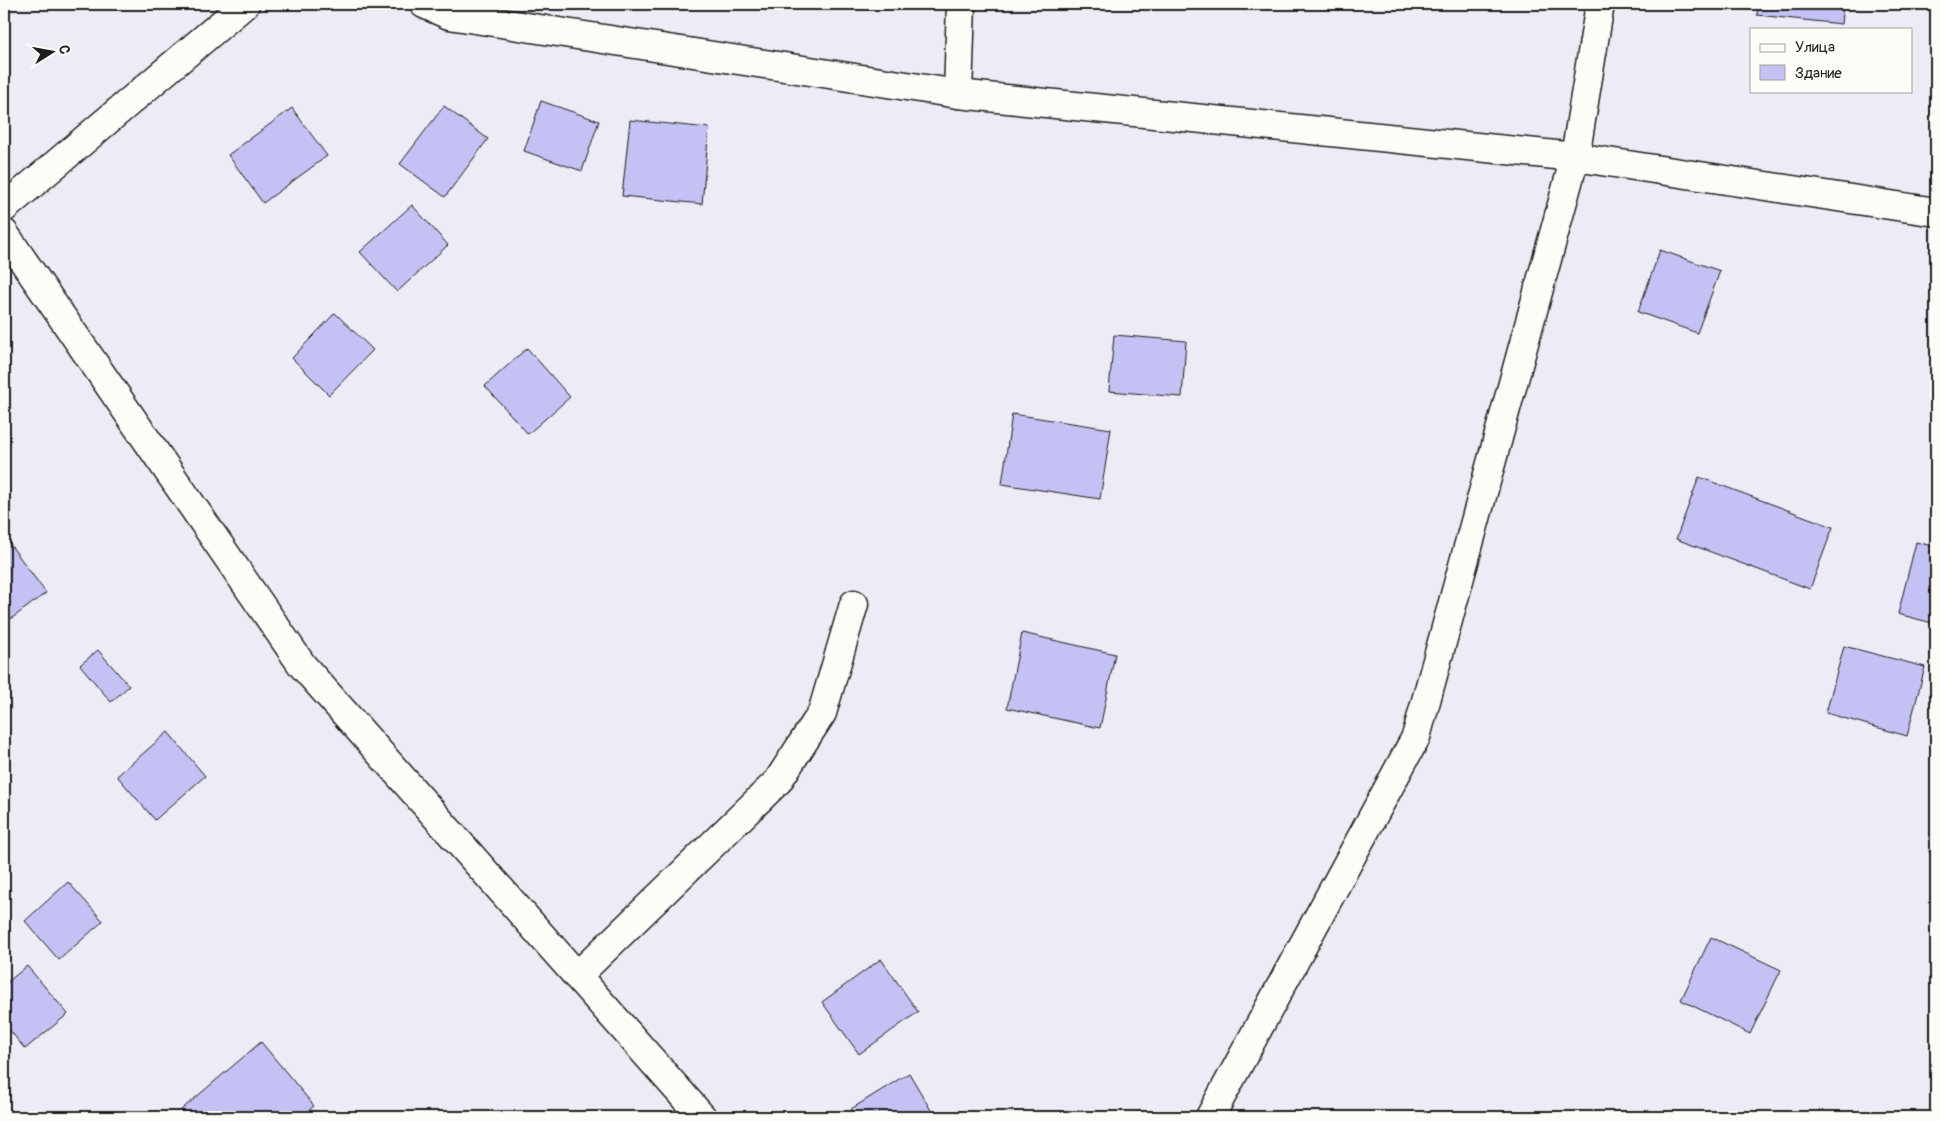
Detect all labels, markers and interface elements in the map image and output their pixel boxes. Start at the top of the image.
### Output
north arrow [28,28,78,78]
legend [1750,28,1912,92]
text: Улица [1795,38,1835,57]
text: С [55,44,74,56]
text: Здание [1795,64,1842,83]

